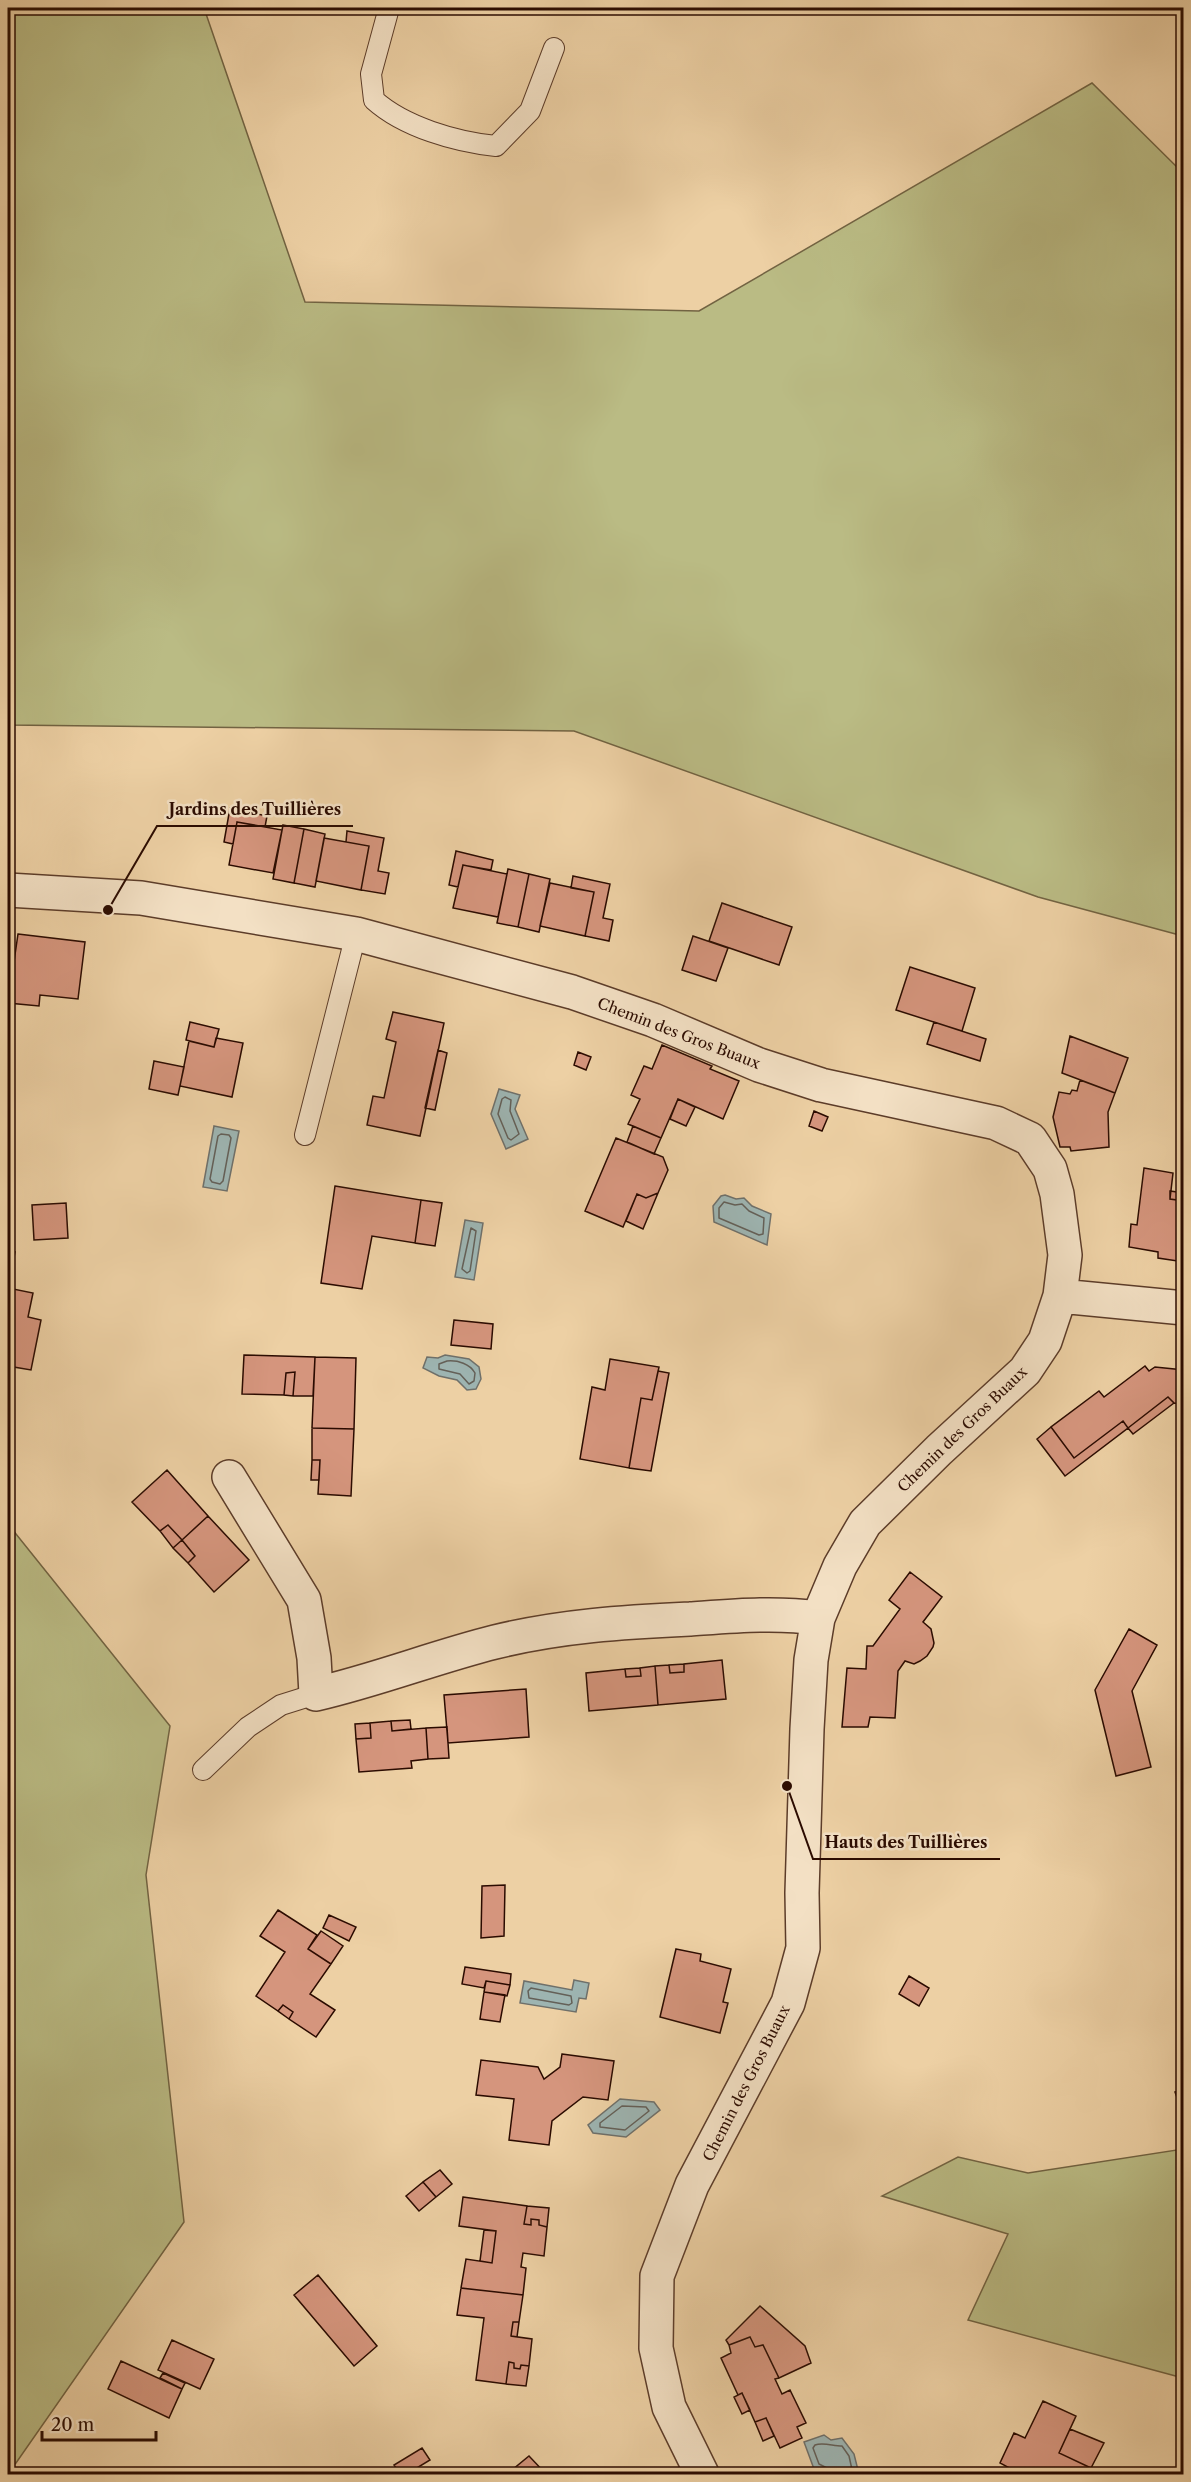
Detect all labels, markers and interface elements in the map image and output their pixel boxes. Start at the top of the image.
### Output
callout: Jardins des Tuillières [157,792,353,826]
text: Jardins des Tuillières [166,799,341,819]
street label: Chemin des Gros Buaux [595,993,763,1073]
street label: Chemin des Gros Buaux [893,1362,1031,1496]
callout: Hauts des Tuillières [813,1825,1000,1859]
text: Hauts des Tuillières [825,1832,987,1852]
street label: Chemin des Gros Buaux [698,2001,794,2164]
scale bar [42,2404,156,2442]
text: 20 m [51,2414,95,2436]

